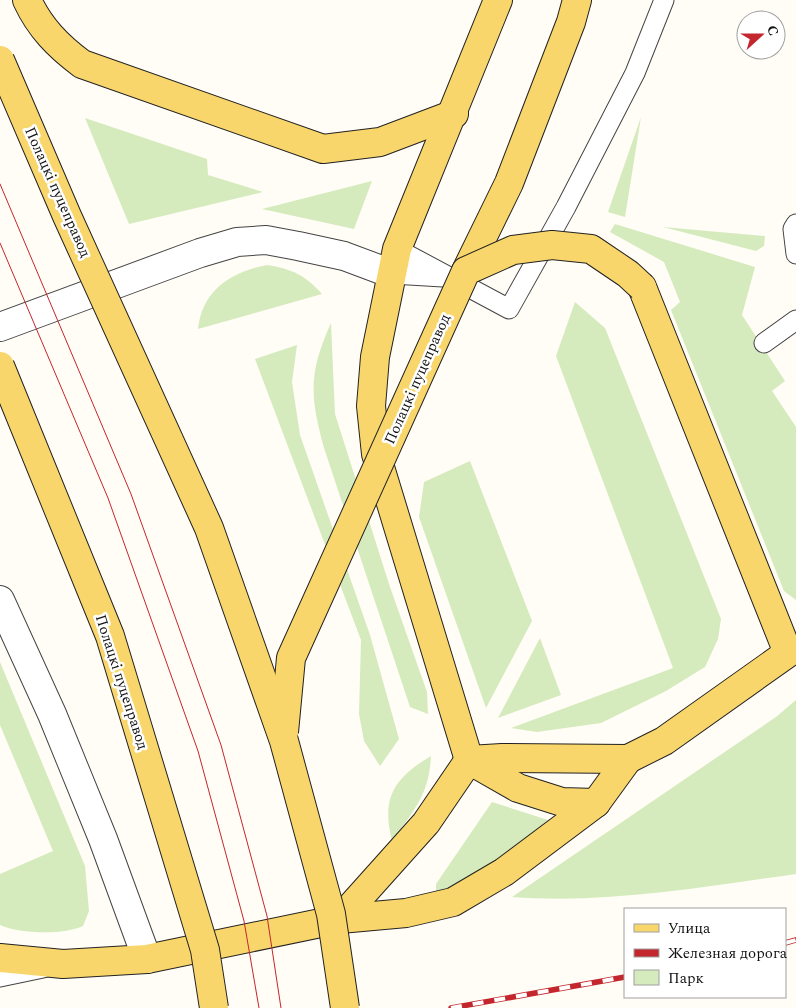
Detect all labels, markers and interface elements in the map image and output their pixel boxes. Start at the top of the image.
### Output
north arrow [736,10,786,60]
text: С [761,22,784,39]
street label: Полацкі пуцеправод [18,123,97,261]
street label: Полацкі пуцеправод [378,310,457,448]
street label: Полацкі пуцеправод [89,612,154,753]
legend [624,908,786,998]
text: Улица [668,917,711,940]
text: Железная дорога [668,942,788,965]
text: Парк [668,967,704,990]

